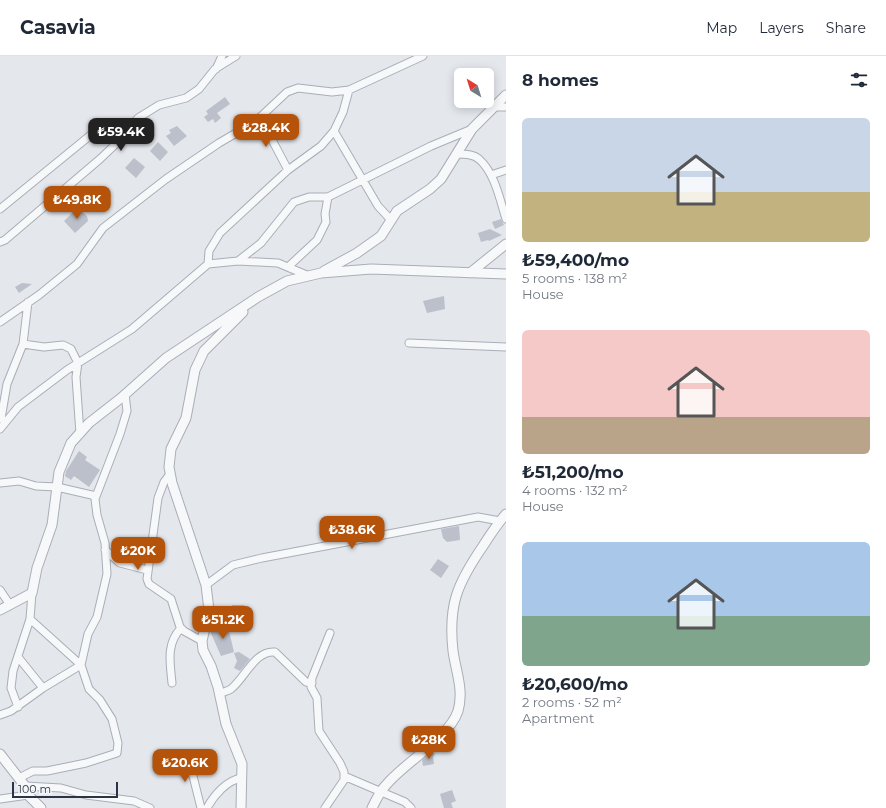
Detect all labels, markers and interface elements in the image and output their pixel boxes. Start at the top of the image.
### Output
text: Casavia [20,16,96,39]
text: Map [706,19,737,37]
text: Layers [759,19,804,37]
text: Share [826,19,866,37]
north arrow [454,68,494,108]
map controls [454,68,494,108]
icon: filters [848,69,870,91]
text: 8 homes [522,70,599,90]
pin: ₺28.4K [233,114,299,148]
pin: ₺59.4K [88,118,154,152]
text: ₺28.4K [242,119,290,135]
text: ₺59.4K [97,123,145,139]
icon: home [660,144,732,216]
pin: ₺49.8K [44,186,110,220]
text: ₺49.8K [53,191,101,207]
text: ₺59,400/mo [522,250,629,270]
text: 5 rooms · 138 m² [522,270,627,286]
text: House [522,286,564,302]
icon: home [660,356,732,428]
text: ₺51,200/mo [522,462,624,482]
text: 4 rooms · 132 m² [522,482,628,498]
text: House [522,498,564,514]
pin: ₺38.6K [319,516,385,550]
text: ₺38.6K [328,521,376,537]
pin: ₺20K [114,537,162,571]
text: ₺20K [120,542,156,558]
icon: home [660,568,732,640]
pin: ₺51.2K [190,606,256,640]
text: ₺51.2K [201,611,245,627]
text: ₺20,600/mo [522,674,628,694]
text: 2 rooms · 52 m² [522,694,622,710]
text: Apartment [522,710,594,726]
pin: ₺28K [405,726,453,760]
text: ₺28K [411,731,447,747]
pin: ₺20.6K [152,749,218,783]
text: ₺20.6K [162,754,208,770]
scale bar [12,780,118,799]
text: 100 m [18,782,51,796]

